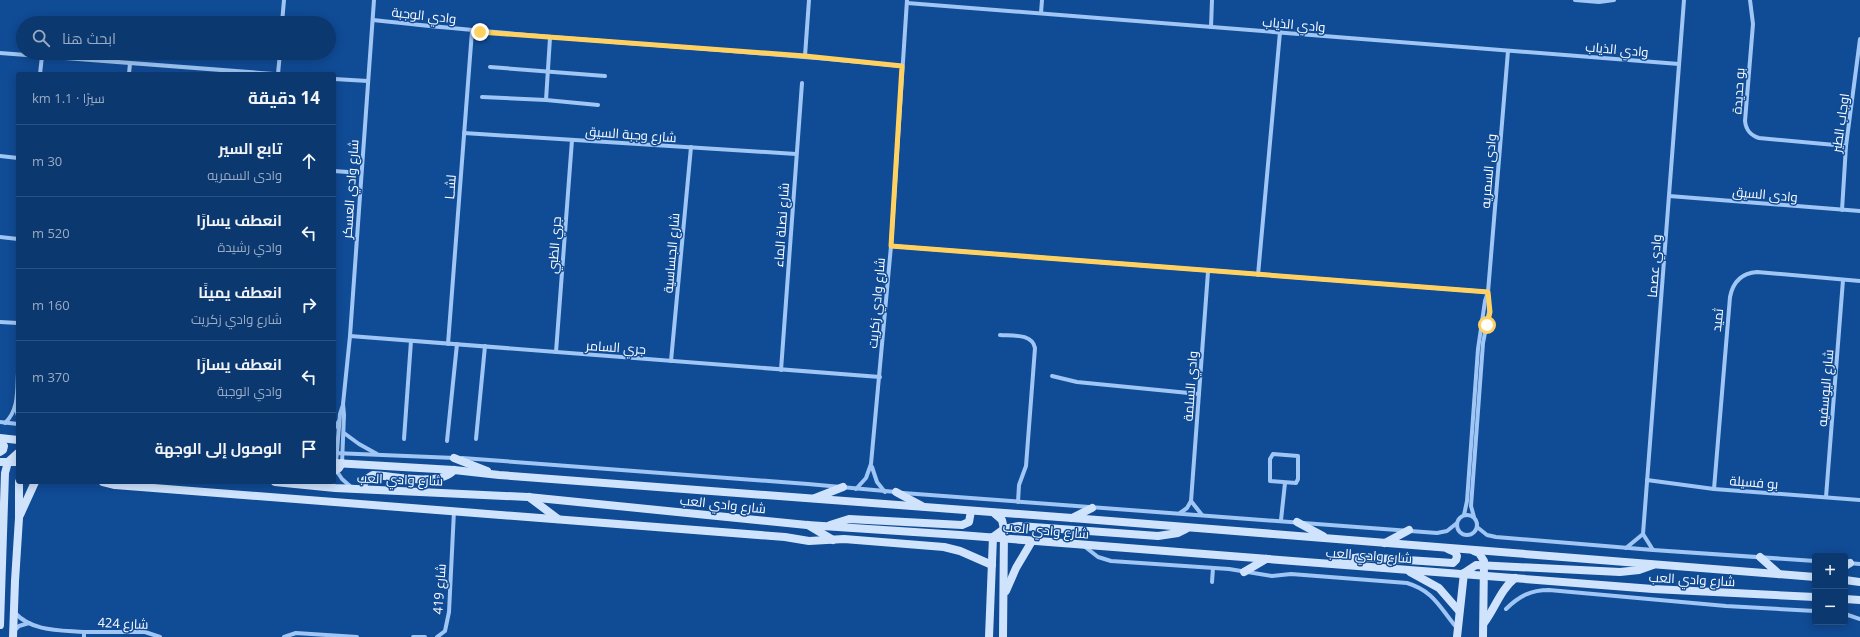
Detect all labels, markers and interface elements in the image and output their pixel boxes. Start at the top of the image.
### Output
street label: وادي الوجبة [391,3,457,29]
street label: وادي الذياب [1261,12,1326,38]
search box [16,16,336,60]
route end [471,23,489,41]
icon: search [30,27,52,49]
text: ابحث هنا [62,28,116,48]
street label: وادي الذياب [1584,37,1649,63]
street label: بو حديدة [1727,67,1749,115]
text: 14 دقيقة [248,86,320,109]
text: سيرًا · 1.1 km [32,89,105,107]
street label: اوجاب الطير [1827,92,1853,155]
street label: شارع وجبة السيق [585,122,677,146]
street label: وادى السمريه [1476,133,1500,209]
text: تابع السير [218,138,282,158]
street label: شارع وادي العسكر [337,139,364,240]
icon: ahead [298,150,320,172]
text: 30 m [32,152,62,170]
text: وادى السمريه [207,166,282,184]
street label: لشــا [440,174,460,200]
street label: شارع نصلة الماء [769,182,793,268]
street label: وادى السيق [1732,182,1798,206]
text: انعطف يسارًا [196,210,282,230]
street label: شارع الجساسية [659,212,683,294]
street label: جري الظبي [543,216,567,274]
icon: left [298,222,320,244]
text: 520 m [32,224,70,242]
street label: وادي عصما [1643,234,1667,298]
text: وادي رشيدة [218,238,282,256]
street label: شارع وادي زكريت [863,257,891,349]
text: انعطف يمينًا [198,282,282,302]
icon: right [298,294,320,316]
text: 160 m [32,296,70,314]
street label: ثميد [1707,307,1727,332]
text: شارع وادي زكريت [191,310,282,328]
route start [1478,316,1496,334]
street label: جري السامر [584,336,647,360]
street label: شارع اليوسفيه [1813,349,1837,427]
street label: وادي السلمة [1179,350,1203,422]
text: انعطف يسارًا [196,354,282,374]
icon: left [298,366,320,388]
text: 370 m [32,368,70,386]
text: وادي الوجبة [217,382,282,400]
text: الوصول إلى الوجهة [155,438,282,458]
icon: arrive [298,438,320,460]
street label: شارع وادي العب [356,468,443,492]
street label: بو فسيلة [1729,471,1779,493]
street label: شارع وادي العب [679,491,767,519]
street label: شارع وادي العب [1002,517,1090,545]
street label: شارع وادي العب [1325,543,1413,569]
map controls [1812,553,1848,625]
button: + [1812,553,1848,589]
street label: شارع 419 [428,563,450,615]
street label: شارع وادي العب [1648,568,1736,592]
button: − [1812,589,1848,625]
street label: شارع 424 [97,613,149,633]

